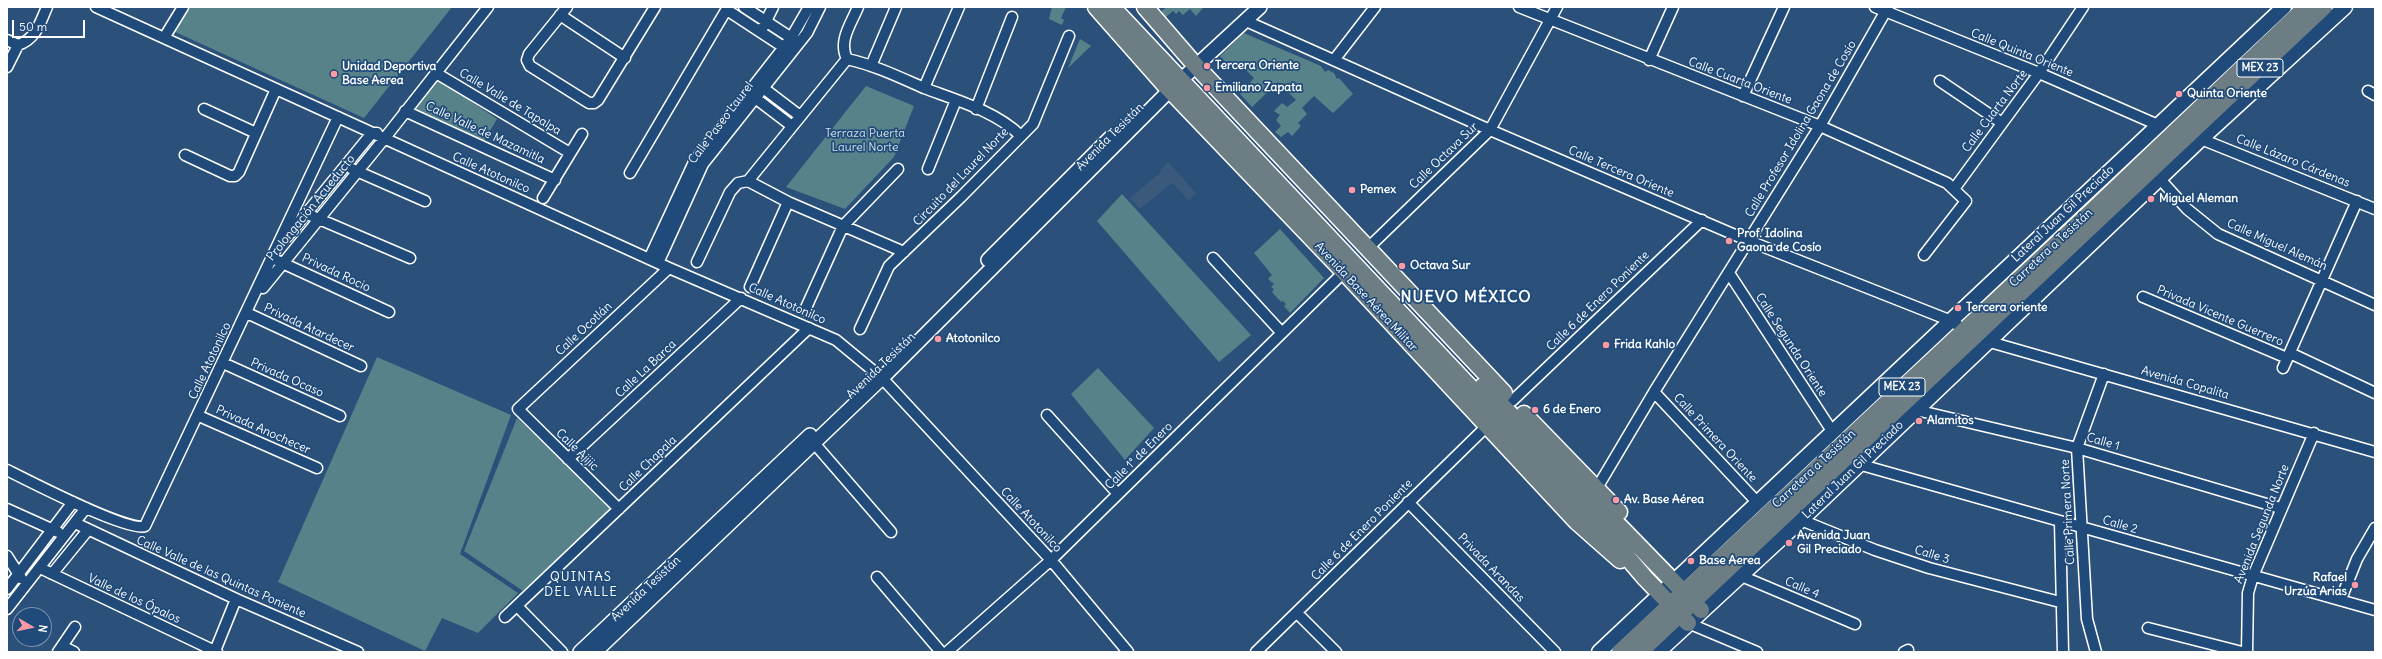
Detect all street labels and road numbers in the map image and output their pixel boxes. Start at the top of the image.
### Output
street label: Calle Quinta Oriente [1969,26,2075,80]
street label: Calle Profesor Idolina Gaona de Cosío [1742,38,1860,220]
street label: Calle Cuarta Oriente [1686,55,1794,107]
road number: MEX 23 [2237,59,2283,77]
street label: Calle Valle de Tapalpa [456,66,564,138]
street label: Calle Cuarta Norte [1959,67,2031,155]
street label: Calle Paseo Laurel [686,79,756,167]
street label: Calle Valle de Mazamitla [423,99,547,167]
street label: Avenida Tesistán [1073,100,1147,174]
street label: Calle Octava Sur [1407,120,1481,192]
street label: Circuito del Laurel Norte [910,125,1012,229]
street label: Calle Lázaro Cárdenas [2234,132,2352,190]
street label: Calle Tercera Oriente [1566,143,1676,201]
street label: Calle Atotonilco [450,149,532,197]
street label: Prolongación Acueducto [264,152,358,264]
street label: Lateral Juan Gil Preciado [2009,163,2117,265]
street label: Carretera a Tesistán [2006,206,2096,290]
street label: Calle Miguel Alemán [2224,216,2330,274]
street label: Avenida Base Aérea Militar [1312,239,1420,355]
street label: Calle 6 de Enero Poniente [1544,248,1652,354]
street label: Privada Rocio [299,251,373,295]
street label: Calle Atotonilco [746,280,828,328]
street label: Privada Vicente Guerrero [2154,283,2286,349]
street label: Calle Segunda Oriente [1752,291,1830,399]
street label: Calle Ocotlán [553,299,615,359]
street label: Privada Atardecer [262,301,356,355]
street label: Calle Atotonilco [186,320,234,402]
street label: Avenida Tesistán [844,330,918,402]
street label: Calle La Barca [613,337,679,401]
street label: Privada Ocaso [248,355,326,401]
street label: Avenida Copalita [2139,364,2231,402]
road number: MEX 23 [1879,378,1925,396]
street label: Calle Primera Oriente [1670,391,1760,485]
street label: Privada Anochecer [213,403,313,457]
street label: Lateral Juan Gil Preciado [1799,418,1907,522]
street label: Calle 1° de Enero [1102,419,1176,493]
street label: Calle Ajijic [553,426,601,474]
street label: Carretera a Tesistán [1769,427,1859,511]
street label: Calle 1 [2085,430,2121,454]
street label: Calle Chapala [616,433,680,495]
street label: Calle Primera Norte [2058,459,2078,565]
street label: Avenida Segunda Norte [2232,462,2292,586]
street label: Calle 6 de Enero Poniente [1308,476,1416,584]
street label: Calle Atotonilco [997,485,1065,555]
street label: Calle 2 [2101,513,2139,537]
street label: Privada Arandas [1455,531,1527,605]
street label: Calle Valle de las Quintas Poniente [134,533,308,621]
street label: Calle 3 [1913,543,1951,567]
street label: Avenida Tesistán [608,553,684,625]
street label: Valle de los Ópalos [85,571,183,627]
street label: Calle 4 [1782,574,1822,602]

